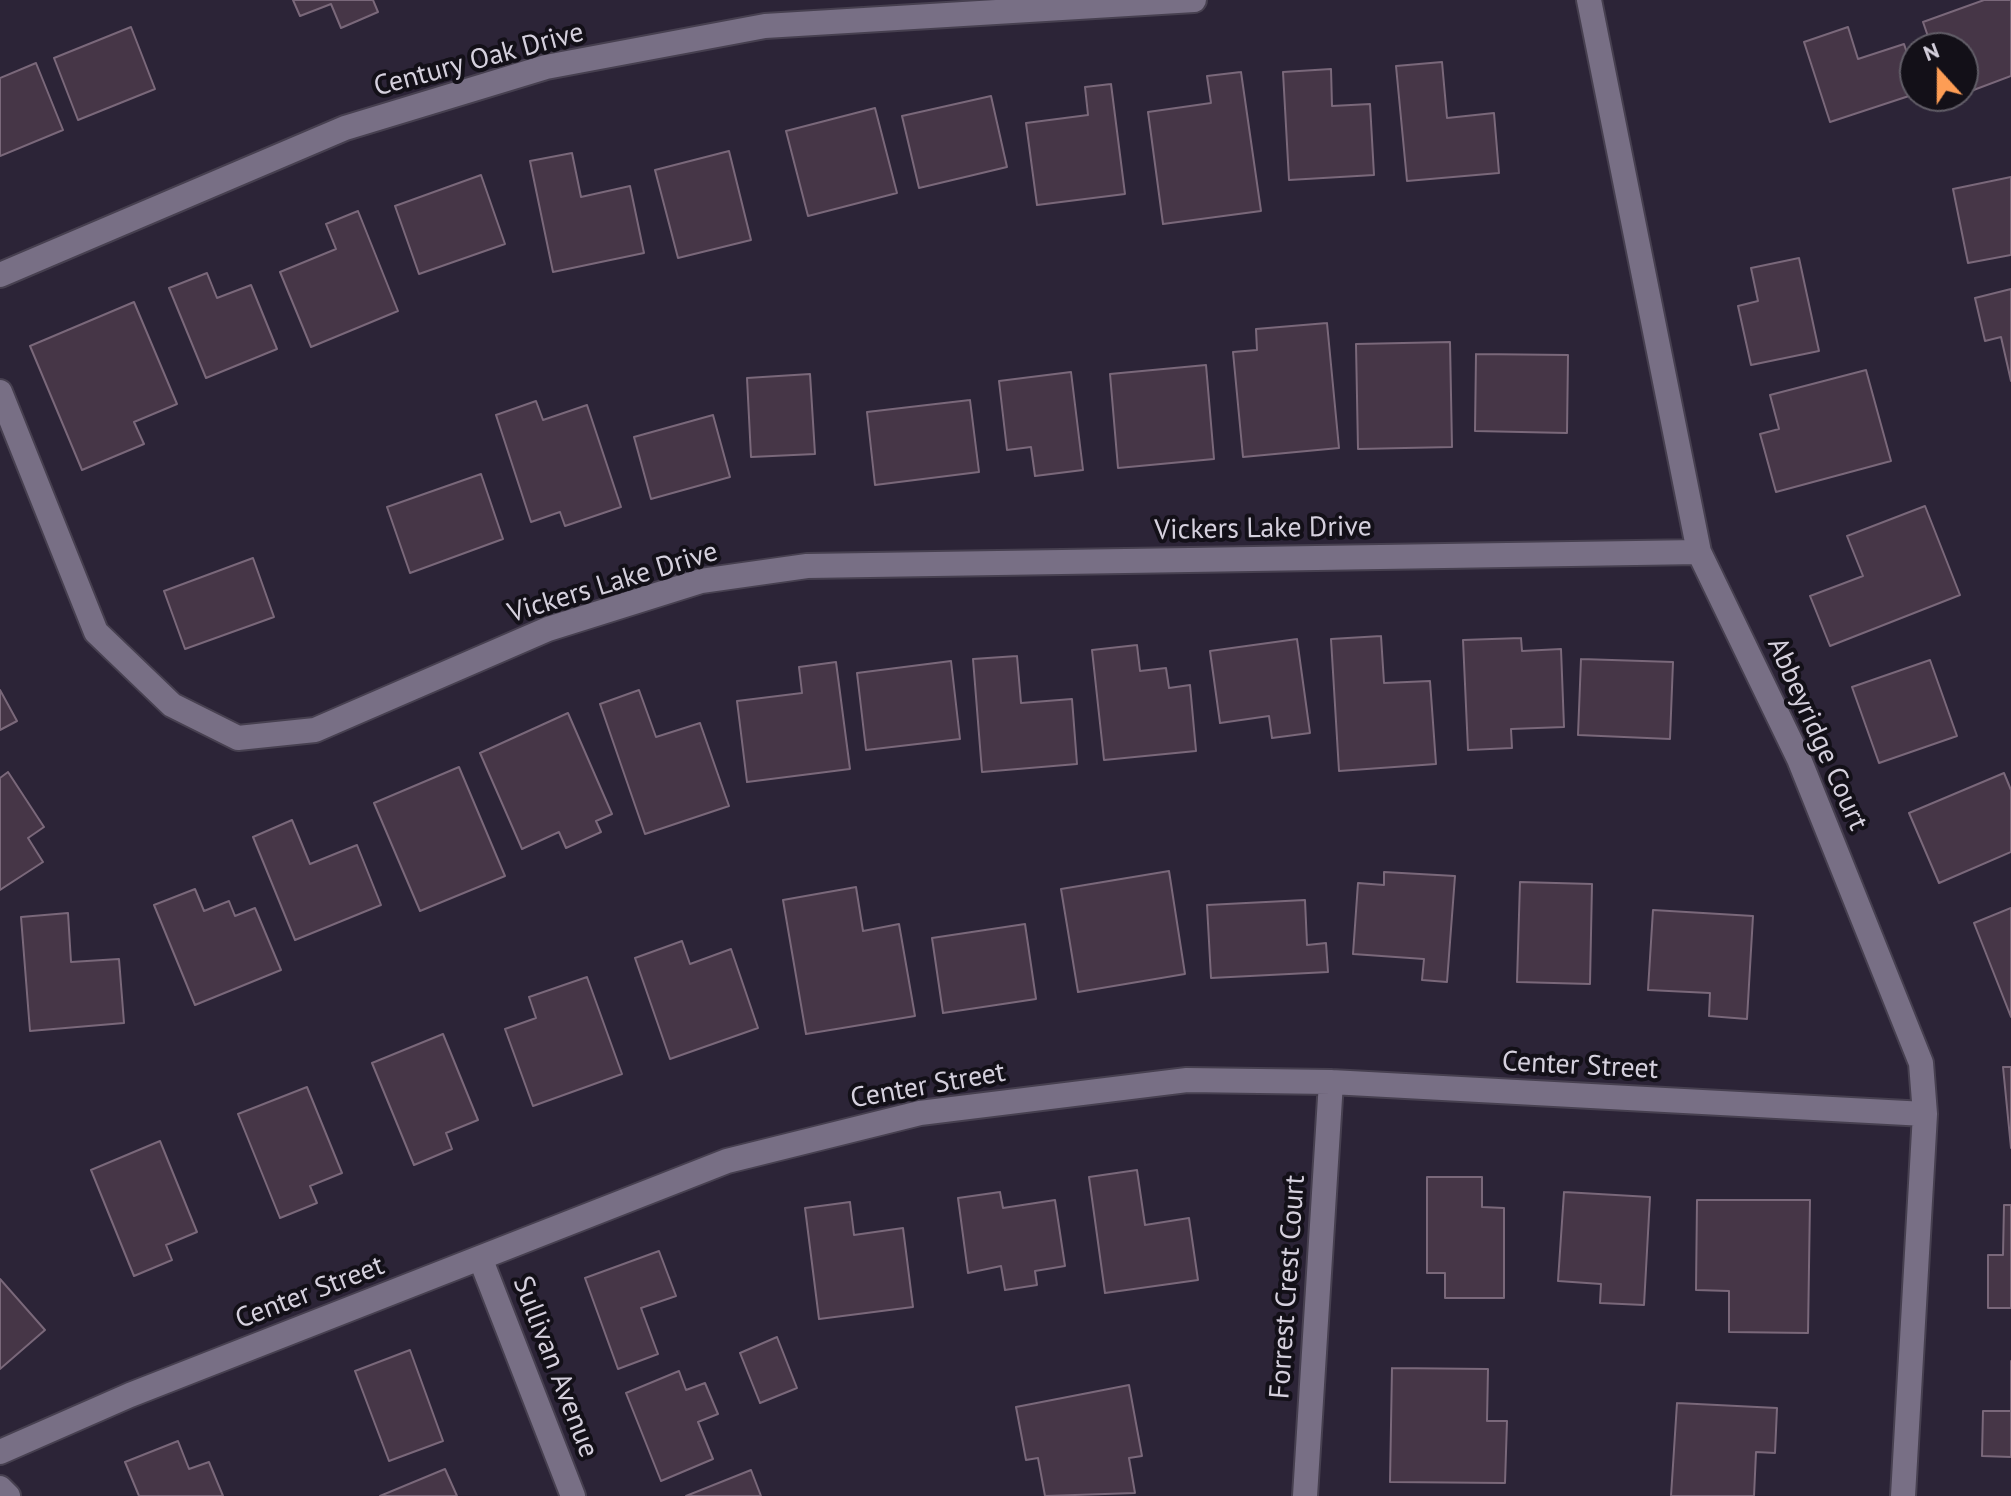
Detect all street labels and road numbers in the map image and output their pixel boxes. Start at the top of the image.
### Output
street label: Century Oak Drive [370,16,588,104]
street label: Vickers Lake Drive [1154,510,1372,548]
street label: Vickers Lake Drive [504,535,722,631]
street label: Abbeyridge Court [1760,633,1874,835]
street label: Center Street [1501,1045,1659,1087]
street label: Center Street [848,1056,1008,1116]
street label: Forrest Crest Court [1263,1174,1313,1400]
street label: Center Street [231,1249,389,1337]
street label: Sullivan Avenue [505,1272,605,1462]

